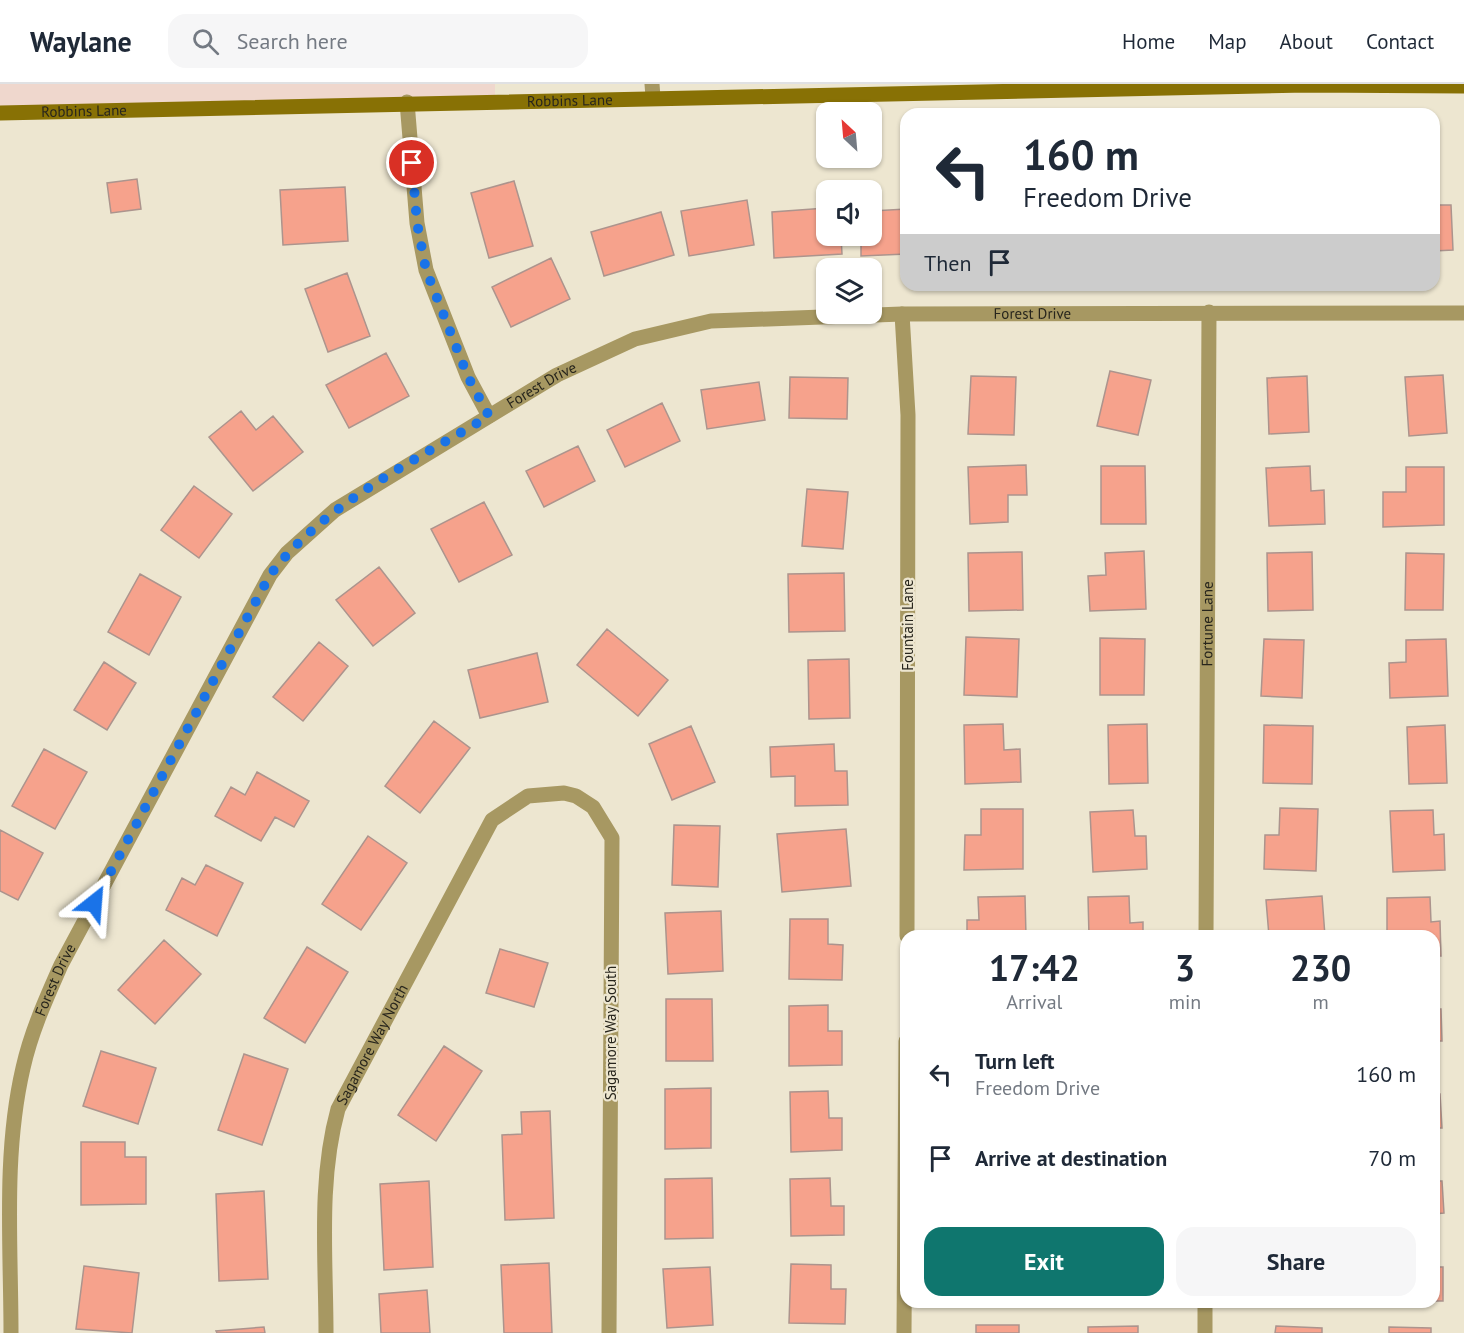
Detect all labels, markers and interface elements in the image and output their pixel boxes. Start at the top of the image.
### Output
search box [168,14,588,68]
text: Waylane [30,23,132,60]
icon: search [189,25,222,58]
text: Search here [237,27,348,55]
text: Home [1122,28,1175,55]
text: Map [1208,28,1247,55]
text: About [1280,28,1333,55]
text: Contact [1366,28,1434,55]
street label: Robbins Lane [527,90,613,111]
street label: Robbins Lane [41,100,127,121]
north arrow [816,102,882,168]
map controls [816,102,882,324]
text: 160 m [1023,127,1139,182]
icon: left [924,132,1002,210]
pin [386,137,437,188]
icon: arrive [395,146,428,179]
button: sound [816,180,882,246]
text: Freedom Drive [1023,180,1192,214]
icon: arrive [983,246,1016,279]
text: Then [924,249,971,277]
button: layers [816,258,882,324]
street label: Forest Drive [994,304,1071,323]
street label: Forest Drive [503,357,579,412]
street label: Fountain Lane [898,579,917,671]
street label: Fortune Lane [1197,581,1217,667]
position arrow [62,871,126,935]
street label: Forest Drive [30,940,80,1019]
text: 17:42 [989,944,1080,991]
text: 3 [1175,944,1195,991]
text: 230 [1290,944,1351,991]
street label: Sagamore Way South [601,966,620,1100]
street label: Sagamore Way North [332,981,412,1108]
text: Arrival [1006,989,1062,1015]
text: min [1169,989,1201,1015]
text: m [1313,989,1329,1015]
text: Turn left [975,1047,1055,1075]
icon: left [924,1058,957,1091]
text: 160 m [1356,1060,1416,1088]
text: Freedom Drive [975,1075,1100,1101]
icon: arrive [924,1142,957,1175]
text: Arrive at destination [975,1144,1167,1172]
text: 70 m [1368,1144,1416,1172]
button: Exit [924,1227,1164,1296]
button: Share [1176,1227,1416,1296]

